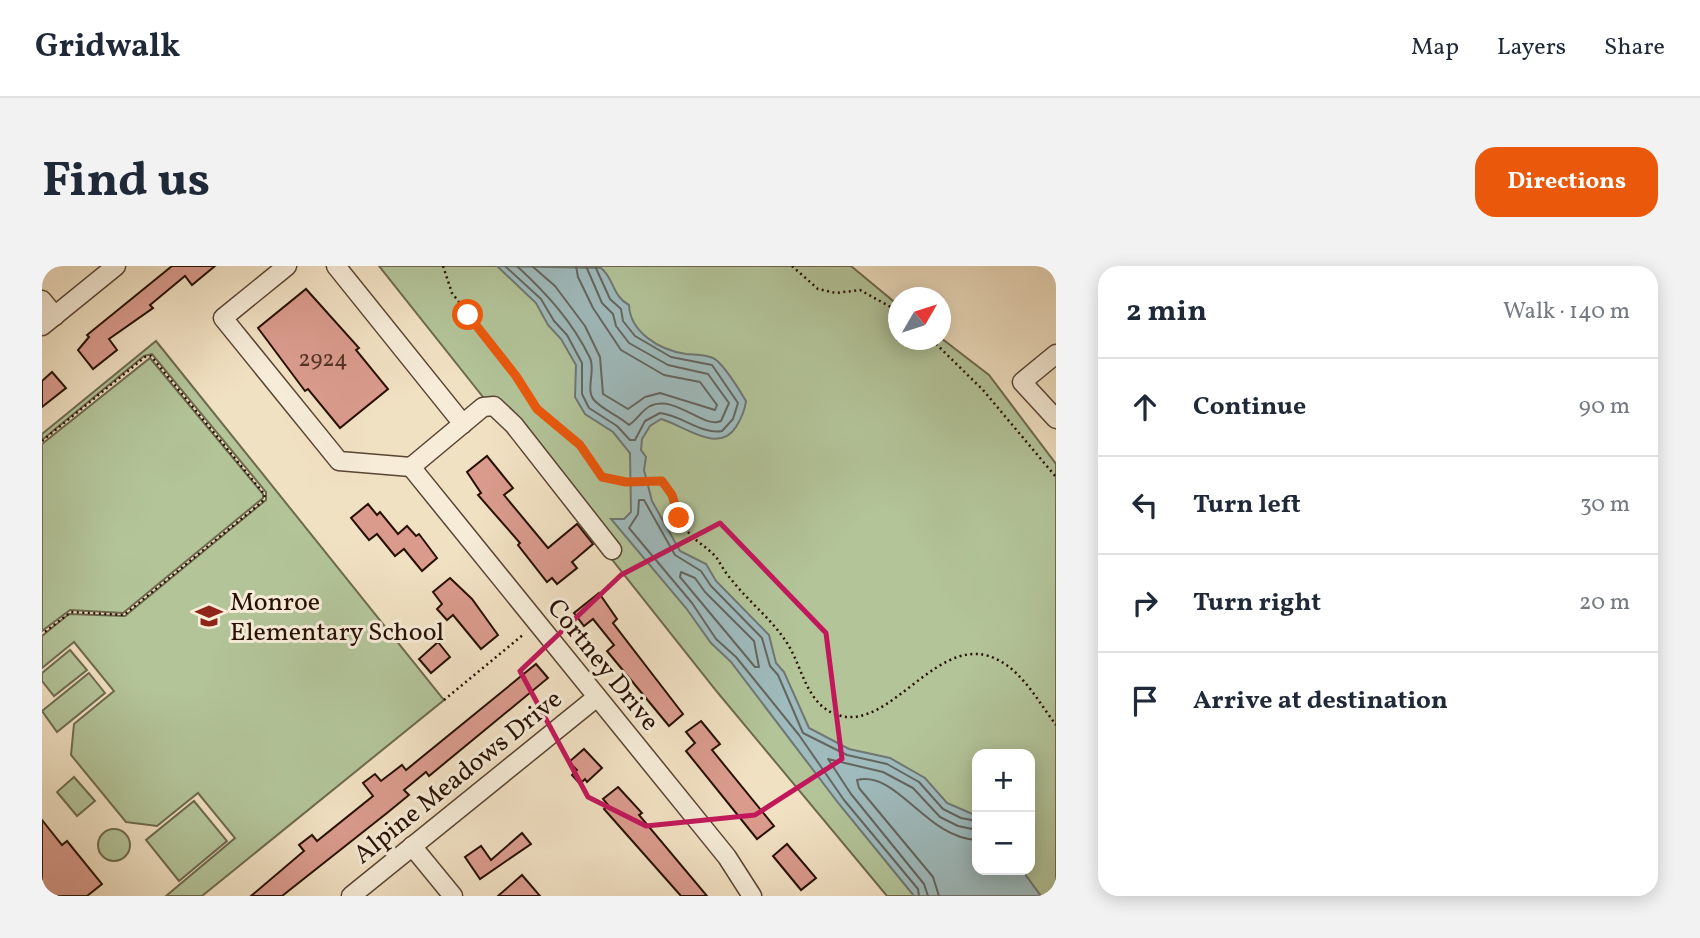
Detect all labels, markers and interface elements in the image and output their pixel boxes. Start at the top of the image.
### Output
text: Gridwalk [35,25,180,71]
text: Map [1411,31,1459,65]
text: Layers [1497,31,1566,65]
text: Share [1604,31,1665,65]
button: Directions [1475,147,1658,217]
text: Find us [42,148,210,217]
north arrow [888,287,951,350]
text: 2 min [1126,291,1207,333]
text: Walk · 140 m [1503,296,1630,328]
route start [452,299,483,330]
house number: 2924 [298,344,348,376]
icon: ahead [1126,388,1164,426]
text: Continue [1193,389,1306,425]
text: 90 m [1579,391,1630,423]
icon: left [1126,486,1164,524]
text: Turn left [1193,487,1301,523]
text: 30 m [1580,489,1630,521]
route end [663,502,694,533]
icon: right [1126,584,1164,622]
place label: Monroe Elementary School [230,585,444,651]
text: Turn right [1193,585,1321,621]
text: 20 m [1579,587,1630,619]
street label: Cortney Drive [538,592,667,739]
school or university icon: Monroe Elementary School [194,601,224,631]
street label: Alpine Meadows Drive [346,682,570,873]
icon: arrive [1126,682,1164,720]
text: Arrive at destination [1193,683,1448,719]
map controls [972,749,1035,875]
button: + [972,749,1035,812]
button: − [972,812,1035,875]

